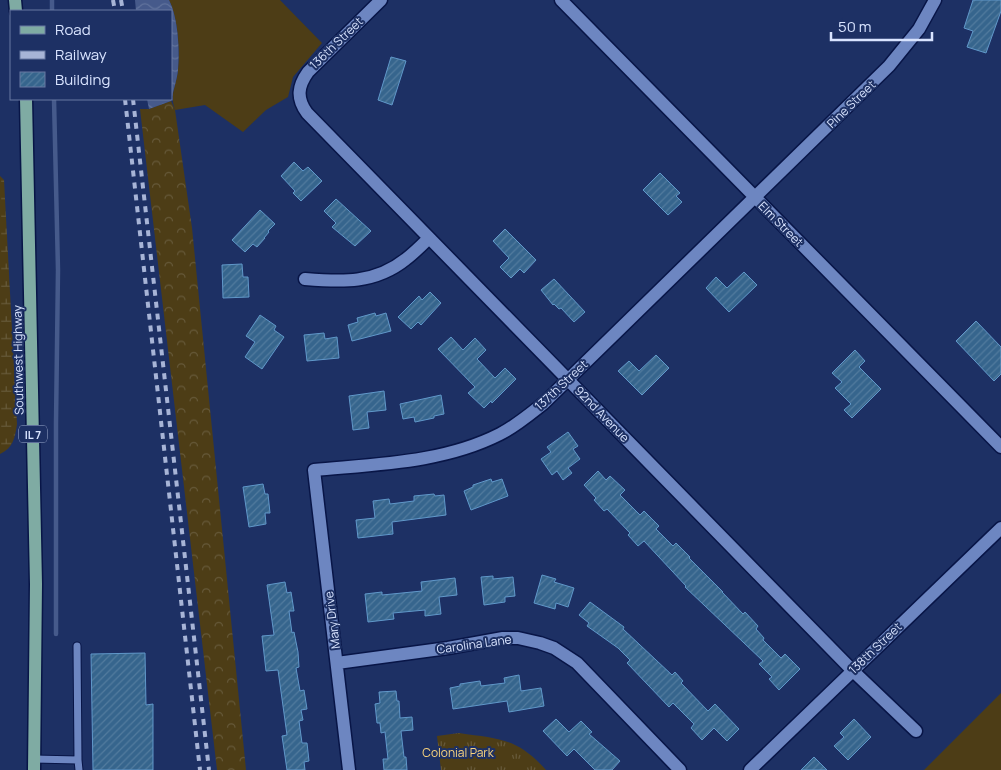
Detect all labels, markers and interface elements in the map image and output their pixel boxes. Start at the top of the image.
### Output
legend [10,10,172,100]
scale bar [831,10,932,42]
street label: 136th Street [306,13,367,73]
text: 50 m [838,16,872,37]
text: Road [55,19,91,40]
text: Railway [55,44,107,65]
text: Building [55,69,110,90]
street label: Pine Street [823,76,879,132]
street label: Elm Street [755,198,807,250]
street label: Southwest Highway [9,304,27,415]
street label: 137th Street [531,356,591,414]
street label: 92nd Avenue [571,382,633,446]
road number: IL 7 [19,426,47,442]
street label: Mary Drive [320,590,344,650]
street label: 138th Street [845,618,905,678]
street label: Carolina Lane [436,630,512,658]
park label: Colonial Park [422,744,495,761]

